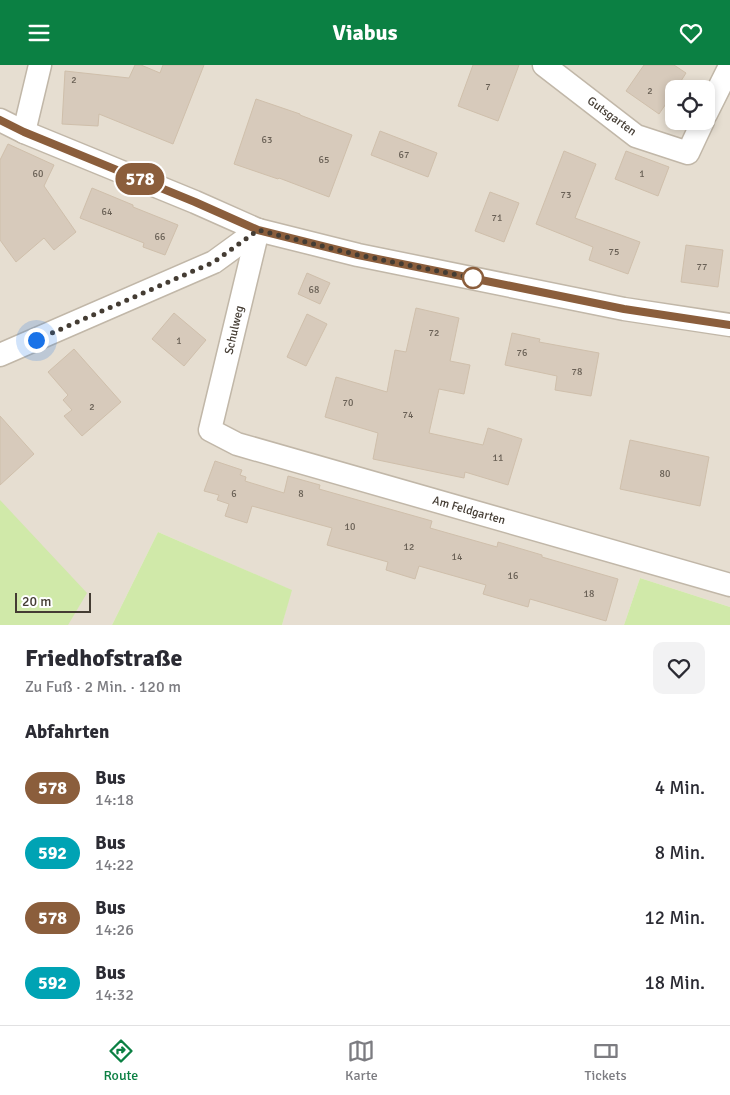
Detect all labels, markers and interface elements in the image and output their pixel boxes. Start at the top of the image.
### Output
icon: menu [25,19,53,47]
text: Viabus [333,19,397,46]
icon: heart [677,19,705,47]
house number: 2 [71,74,77,86]
map controls [665,80,715,130]
button: locate [665,80,715,130]
house number: 7 [485,81,491,93]
house number: 2 [647,85,653,97]
street label: Gutsgarten [584,93,639,139]
house number: 63 [262,134,272,146]
house number: 67 [399,149,409,161]
house number: 65 [319,154,329,166]
line badge: 578 [111,163,169,195]
house number: 60 [33,168,43,180]
text: 578 [125,168,155,190]
house number: 1 [639,168,645,180]
house number: 73 [561,189,571,201]
house number: 64 [102,206,113,218]
house number: 71 [492,212,502,224]
house number: 66 [155,231,165,243]
house number: 75 [609,246,619,258]
house number: 77 [697,261,707,273]
unlabelled marker [462,267,484,289]
house number: 68 [309,284,319,296]
street label: Schulweg [222,304,247,356]
house number: 72 [429,327,439,339]
your location [24,328,49,353]
house number: 1 [176,335,182,347]
house number: 76 [517,347,527,359]
house number: 78 [572,366,582,378]
house number: 70 [343,397,353,409]
house number: 2 [89,401,95,413]
house number: 74 [403,409,414,421]
house number: 11 [493,452,503,464]
house number: 80 [660,468,670,480]
house number: 6 [231,488,237,500]
house number: 8 [298,488,304,500]
street label: Am Feldgarten [431,493,507,528]
house number: 10 [345,521,355,533]
house number: 12 [404,541,414,553]
house number: 14 [452,551,463,563]
house number: 16 [508,570,518,582]
house number: 18 [584,588,594,600]
scale bar [15,590,91,613]
text: 20 m [22,593,51,610]
button: heart [653,642,705,694]
text: Friedhofstraße [25,643,182,673]
text: Zu Fuß · 2 Min. · 120 m [25,677,181,697]
text: Abfahrten [25,720,109,744]
text: Bus [95,766,126,790]
text: 4 Min. [655,776,705,800]
text: 578 [38,777,67,799]
text: 14:18 [95,790,134,810]
text: Bus [95,831,126,855]
text: 8 Min. [655,841,705,865]
text: 592 [38,842,67,864]
text: 14:22 [95,855,134,875]
text: Bus [95,896,126,920]
text: 12 Min. [644,906,705,930]
text: 578 [38,907,67,929]
text: 14:26 [95,920,134,940]
text: Bus [95,961,126,985]
text: 18 Min. [644,971,705,995]
text: 592 [38,972,67,994]
text: 14:32 [95,985,134,1005]
tab: Route [103,1037,138,1084]
tab: Karte [345,1037,378,1084]
tab: Tickets [585,1037,627,1084]

